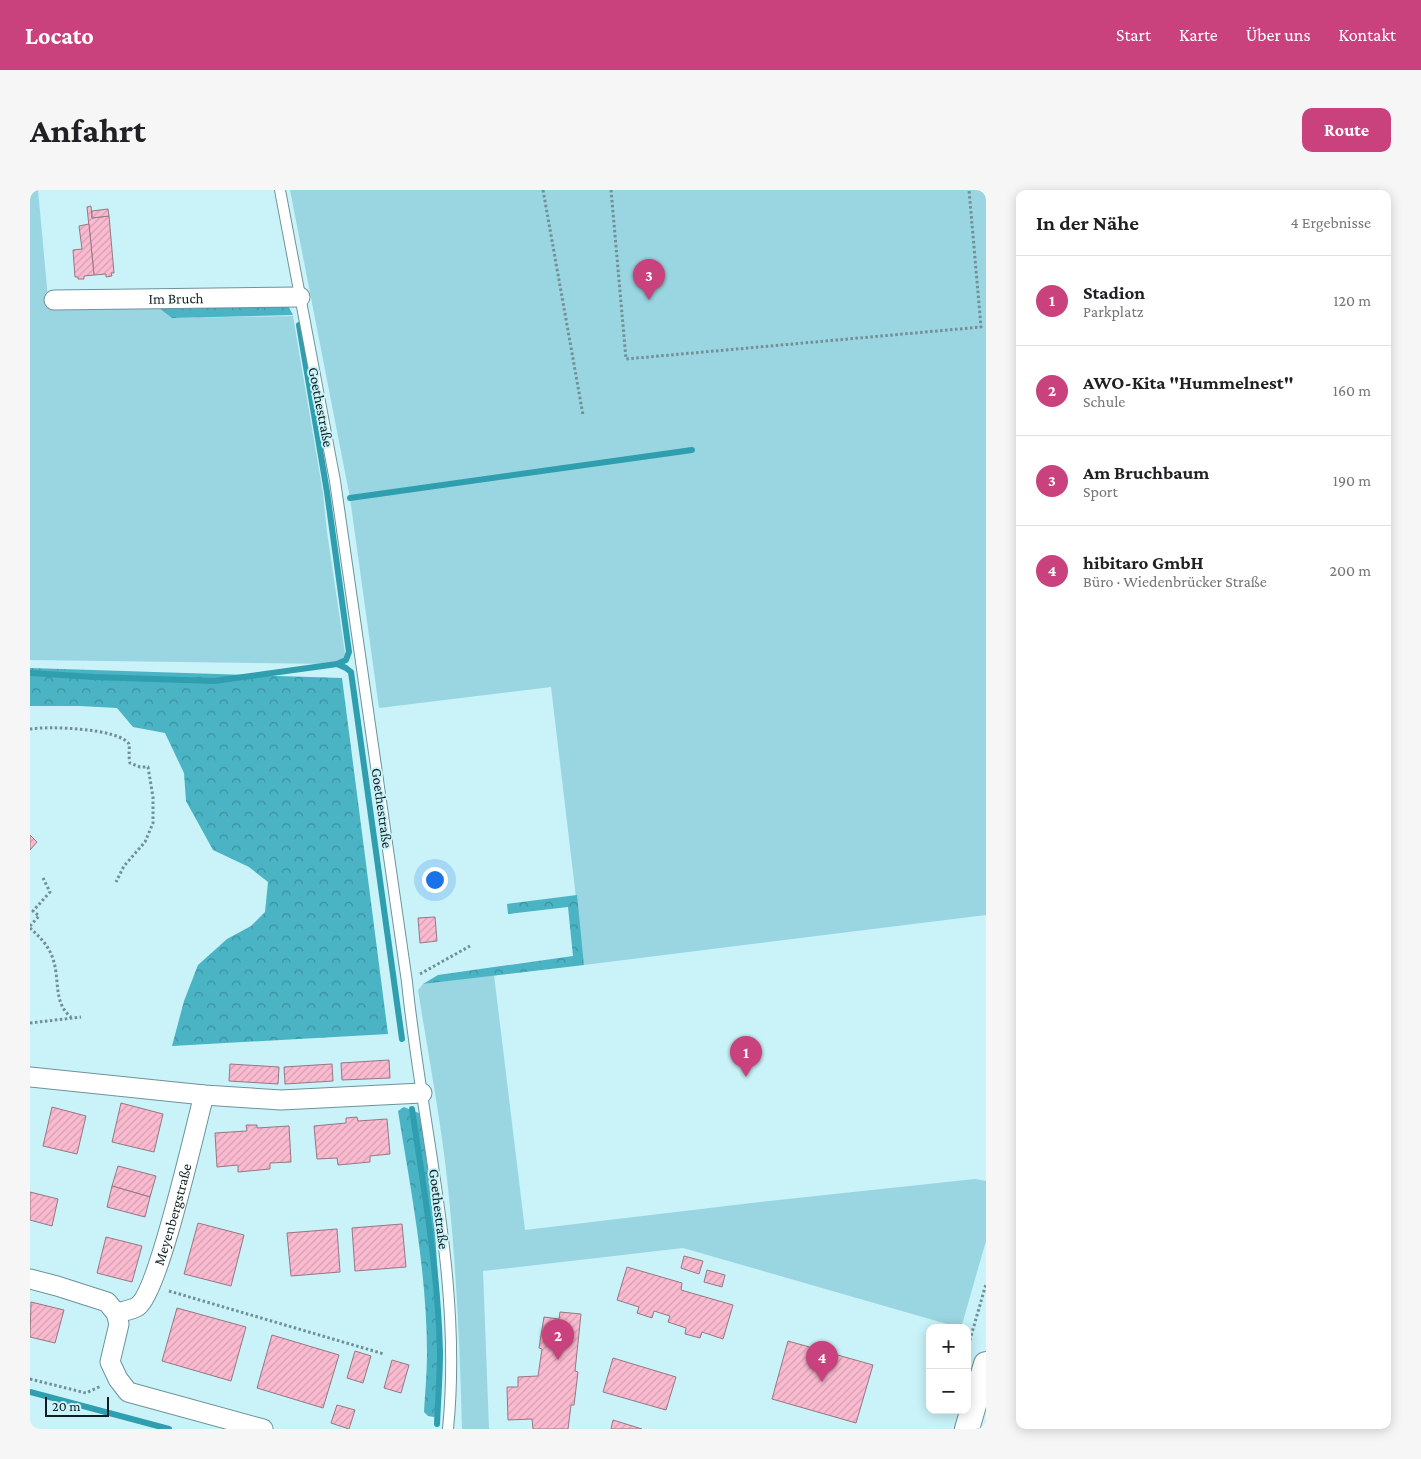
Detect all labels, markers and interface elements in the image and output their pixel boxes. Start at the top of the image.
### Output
text: Locato [25,22,94,49]
text: Start [1116,25,1151,45]
text: Karte [1179,25,1218,45]
text: Über uns [1246,25,1311,45]
text: Kontakt [1339,25,1396,45]
button: Route [1302,108,1391,152]
text: Anfahrt [30,111,146,150]
text: In der Nähe [1036,211,1139,235]
text: 4 Ergebnisse [1291,214,1371,231]
pin: 3 [633,259,665,300]
text: Stadion [1083,282,1145,303]
street label: Im Bruch [148,290,204,307]
text: 1 [1049,292,1055,309]
text: 120 m [1333,292,1371,309]
text: Parkplatz [1083,303,1143,320]
street label: Goethestraße [305,366,337,449]
text: AWO-Kita "Hummelnest" [1083,372,1294,393]
text: 2 [1048,382,1056,399]
text: 160 m [1333,382,1371,399]
text: Schule [1083,393,1125,410]
text: Am Bruchbaum [1083,462,1209,483]
text: 3 [1048,472,1056,489]
text: 190 m [1333,472,1371,489]
text: Sport [1083,483,1118,500]
text: hibitaro GmbH [1083,552,1204,573]
text: 4 [1048,562,1056,579]
text: 200 m [1329,562,1371,579]
text: Büro · Wiedenbrücker Straße [1083,573,1267,590]
street label: Goethestraße [368,767,396,850]
your location [422,867,448,893]
pin: 1 [730,1036,762,1077]
street label: Meyenbergstraße [151,1161,195,1267]
street label: Goethestraße [426,1168,452,1251]
pin: 2 [542,1319,574,1360]
map controls [926,1324,971,1414]
button: + [926,1324,971,1369]
pin: 4 [806,1341,838,1382]
button: − [926,1369,971,1414]
scale bar [45,1394,109,1417]
text: 20 m [52,1398,80,1414]

